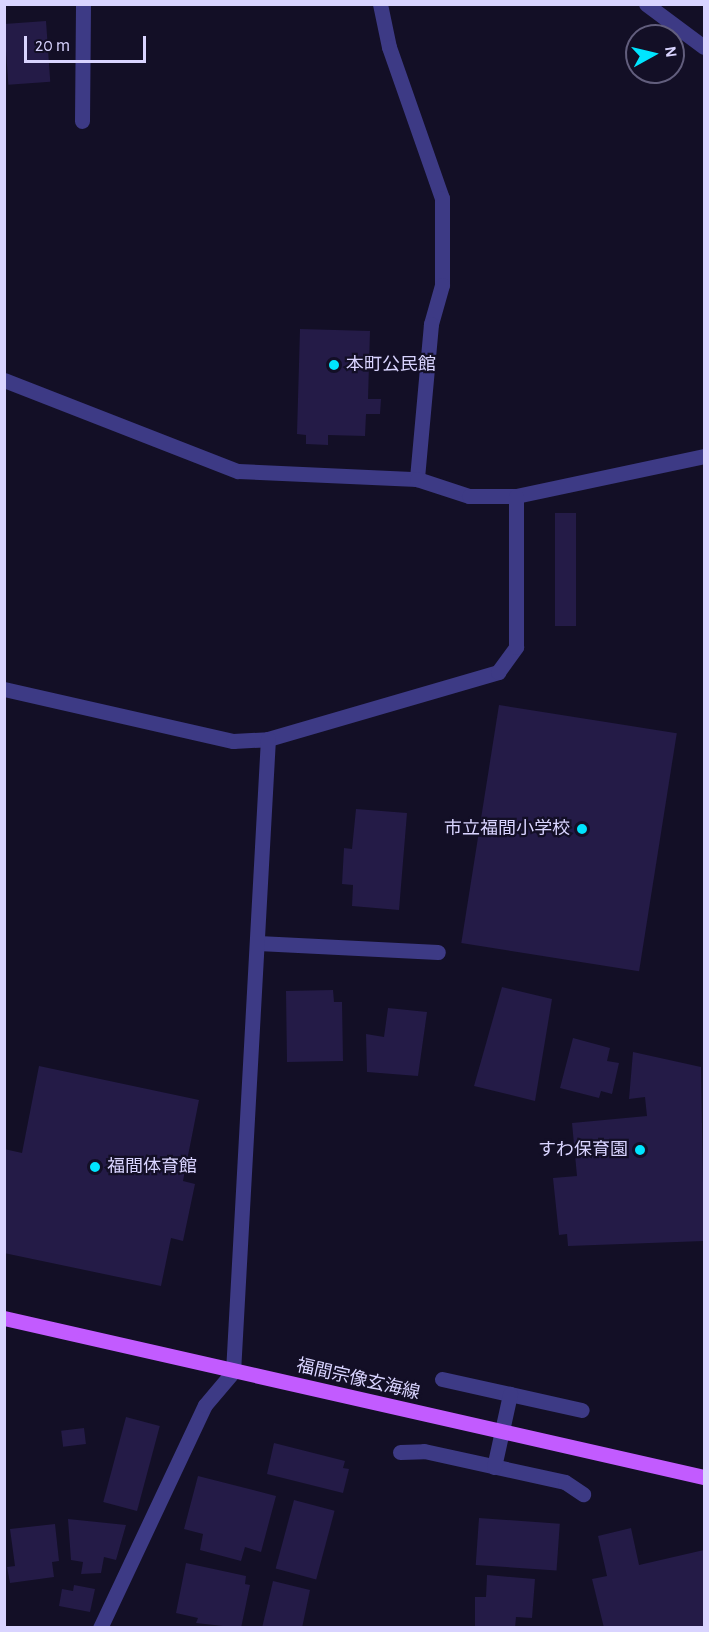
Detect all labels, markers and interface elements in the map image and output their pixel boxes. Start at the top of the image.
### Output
scale bar [27,24,148,62]
north arrow [625,24,685,84]
text: 20 m [35,37,70,55]
text: N [662,45,680,58]
place label: 本町公民館 [346,354,436,376]
marker: 本町公民館 [327,358,341,372]
place label: 市立福間小学校 [444,818,570,840]
marker: 市立福間小学校 [575,822,589,836]
place label: すわ保育園 [538,1139,628,1161]
marker: すわ保育園 [633,1143,647,1157]
place label: 福間体育館 [107,1156,197,1178]
marker: 福間体育館 [88,1160,102,1174]
street label: 福間宗像玄海線 [294,1355,422,1405]

